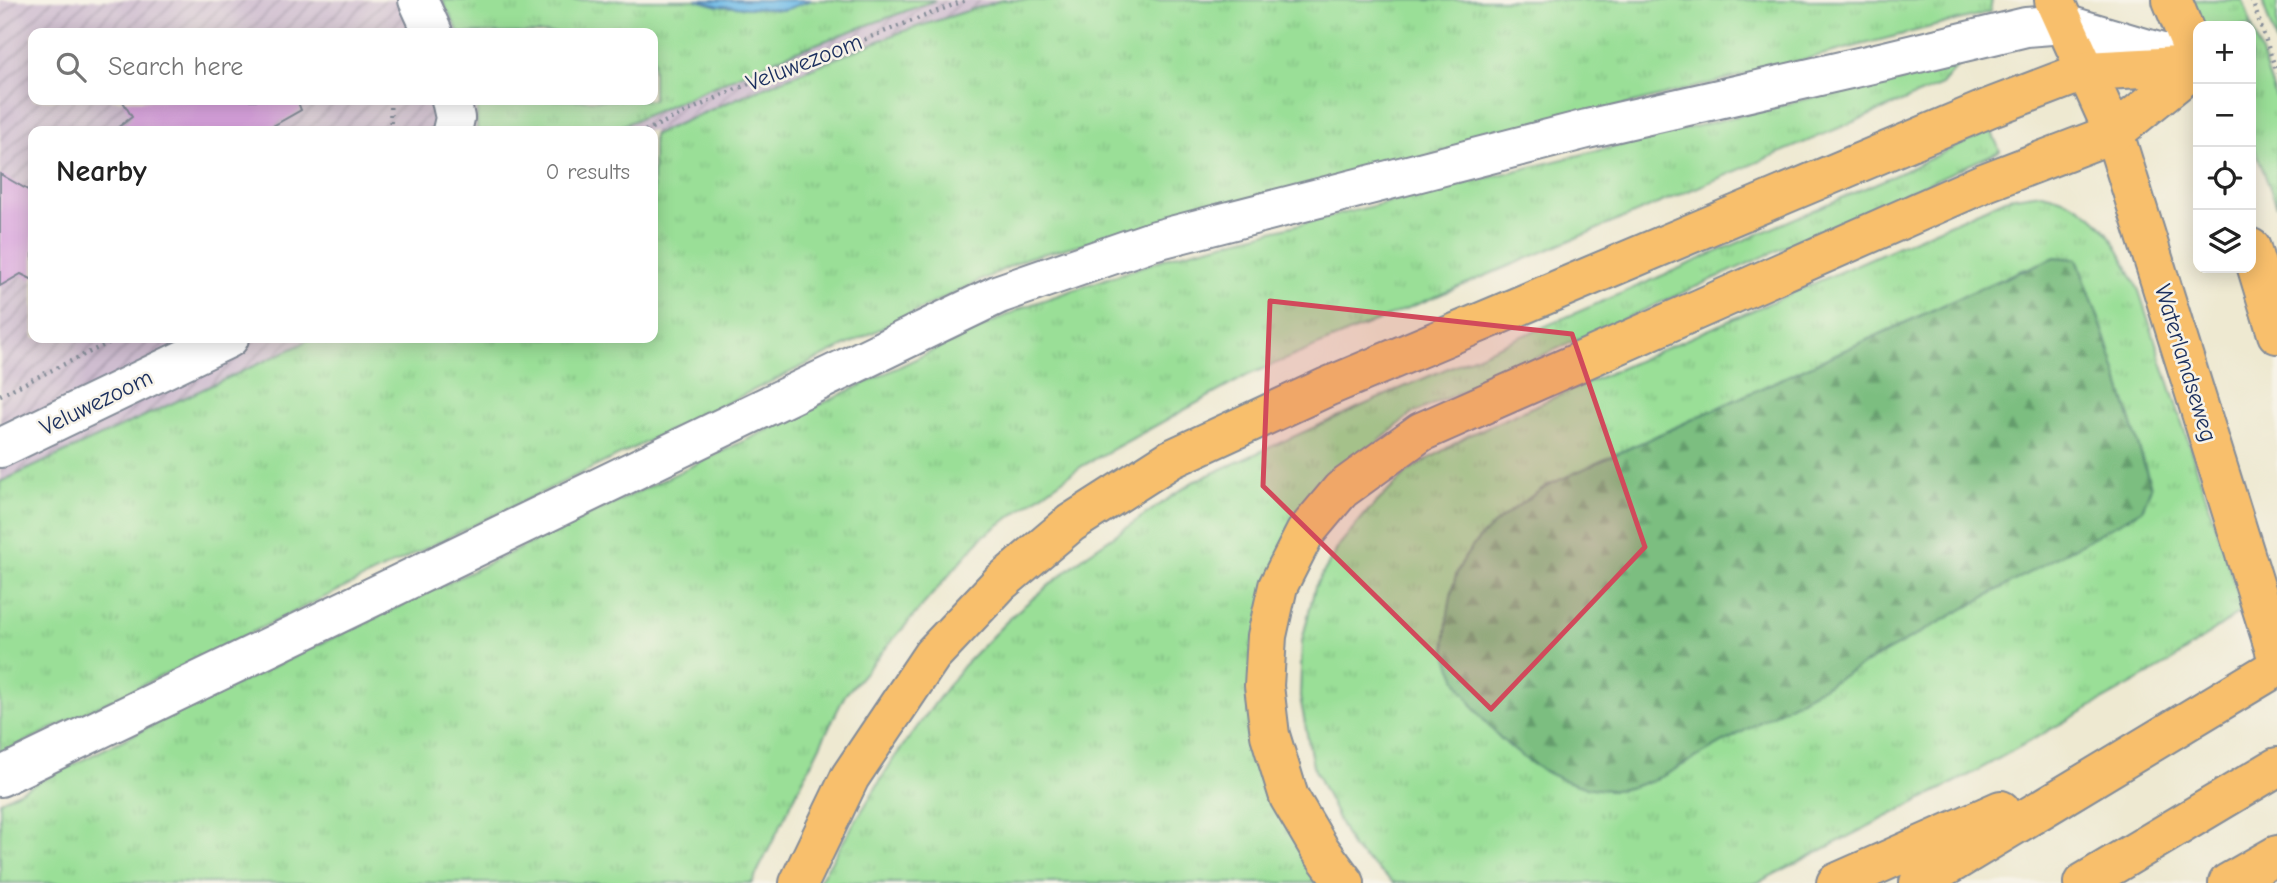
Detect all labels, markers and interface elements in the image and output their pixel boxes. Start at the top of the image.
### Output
map controls [2193,21,2256,273]
button: + [2193,21,2256,84]
street label: Veluwezoom [742,27,866,97]
search box [28,28,658,105]
icon: search [52,48,90,86]
text: Search here [108,52,243,82]
button: − [2193,84,2256,147]
button: locate [2193,147,2256,210]
text: Nearby [56,154,147,189]
text: 0 results [546,158,630,185]
button: layers [2193,210,2256,273]
street label: Waterlandseweg [2149,281,2223,445]
street label: Veluwezoom [35,363,157,441]

